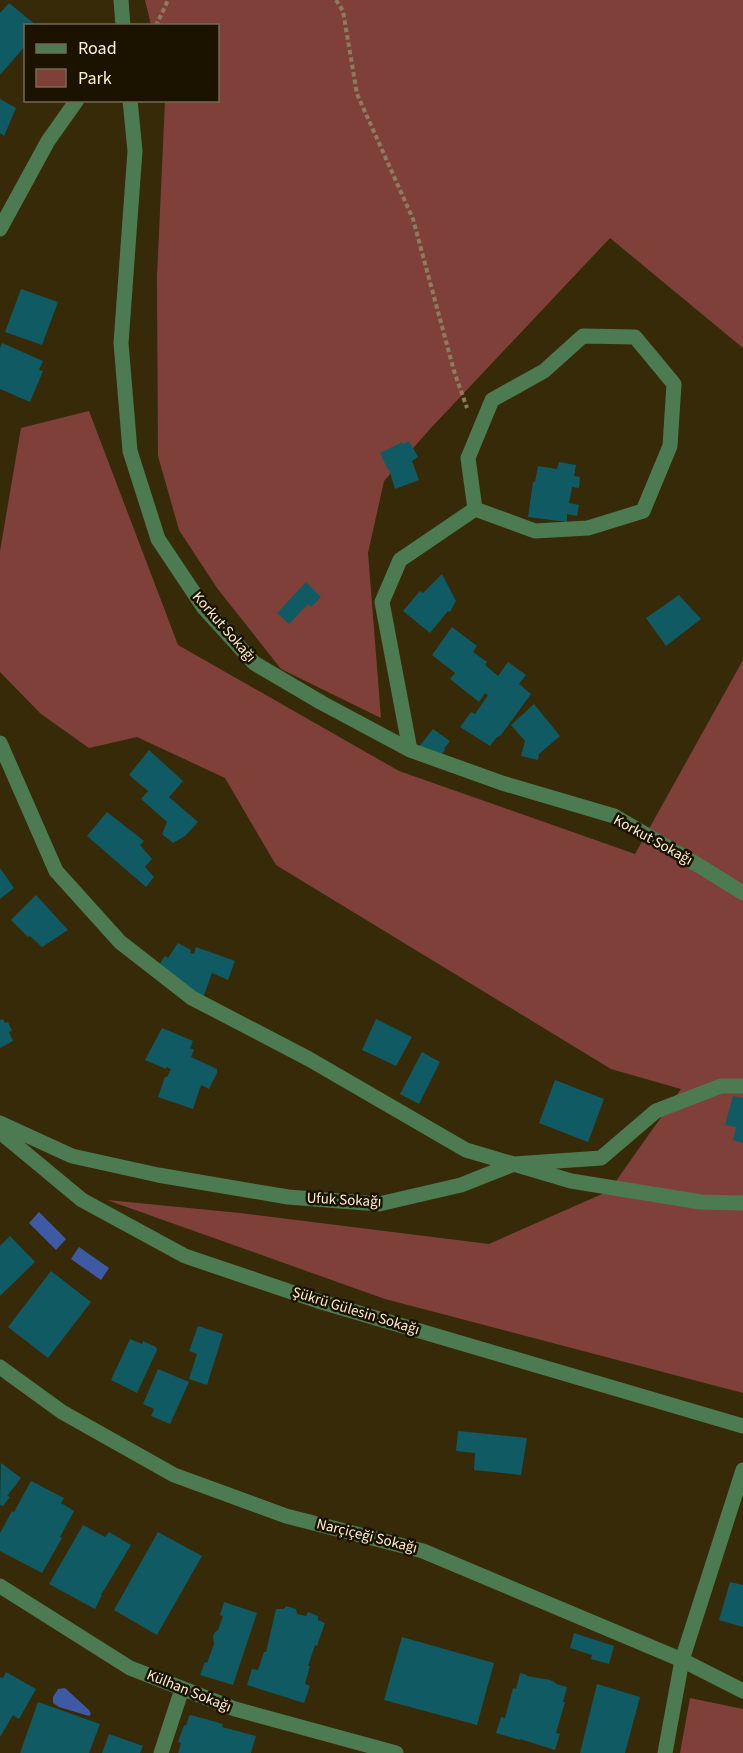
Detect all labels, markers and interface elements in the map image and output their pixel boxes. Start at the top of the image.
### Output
legend [24,24,219,102]
text: Road [78,36,117,61]
text: Park [78,66,112,91]
street label: Korkut Sokağı [187,587,261,667]
street label: Korkut Sokağı [610,810,696,870]
street label: Ufuk Sokağı [306,1188,382,1212]
street label: Şükrü Gülesin Sokağı [290,1282,422,1340]
street label: Narçiçeği Sokağı [314,1513,420,1559]
street label: Külhan Sokağı [144,1664,234,1718]

